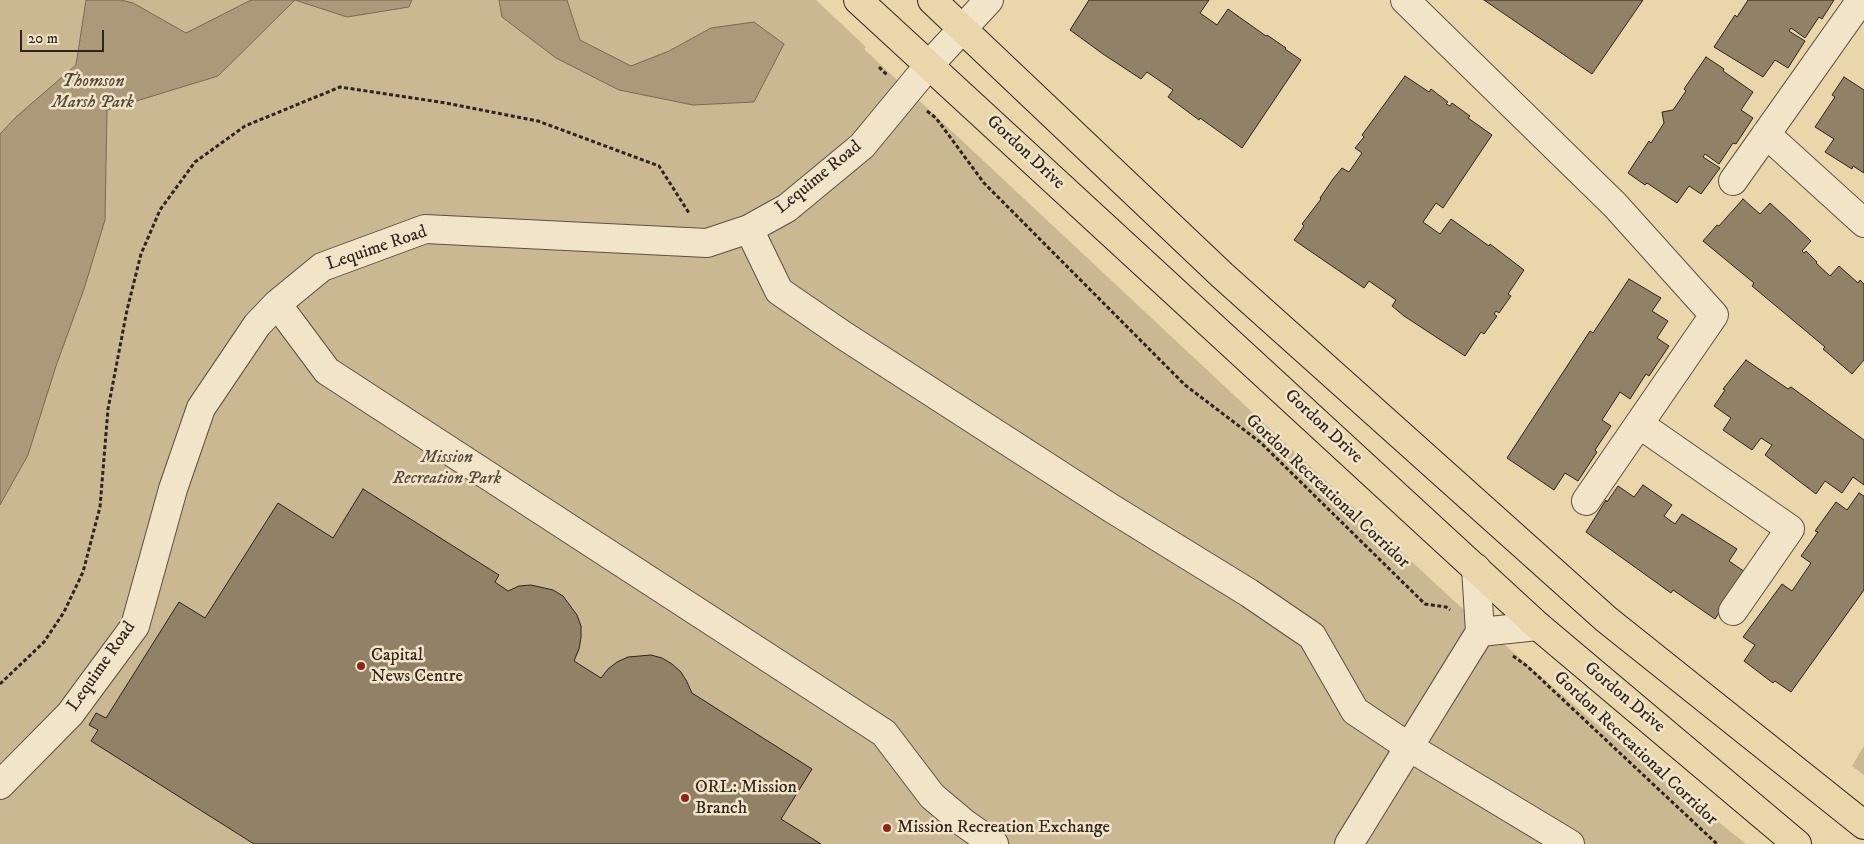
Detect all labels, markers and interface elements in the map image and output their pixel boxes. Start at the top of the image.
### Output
scale bar [22,20,106,52]
text: 20 m [28,29,58,48]
park label: Thomson Marsh Park [52,71,134,114]
street label: Gordon Drive [981,111,1069,195]
street label: Lequime Road [772,137,866,219]
street label: Lequime Road [324,222,430,276]
street label: Gordon Drive [1279,385,1367,469]
street label: Gordon Recreational Corridor [1241,410,1413,574]
park label: Mission Recreation Park [393,447,501,489]
street label: Lequime Road [63,618,141,716]
place label: Capital News Centre [371,645,463,688]
street label: Gordon Drive [1579,658,1669,738]
marker: Capital News Centre [355,660,367,672]
street label: Gordon Recreational Corridor [1549,667,1721,831]
place label: ORL: Mission Branch [695,777,797,820]
marker: ORL: Mission Branch [679,792,691,804]
place label: Mission Recreation Exchange [897,817,1110,839]
marker: Mission Recreation Exchange [881,822,893,834]

